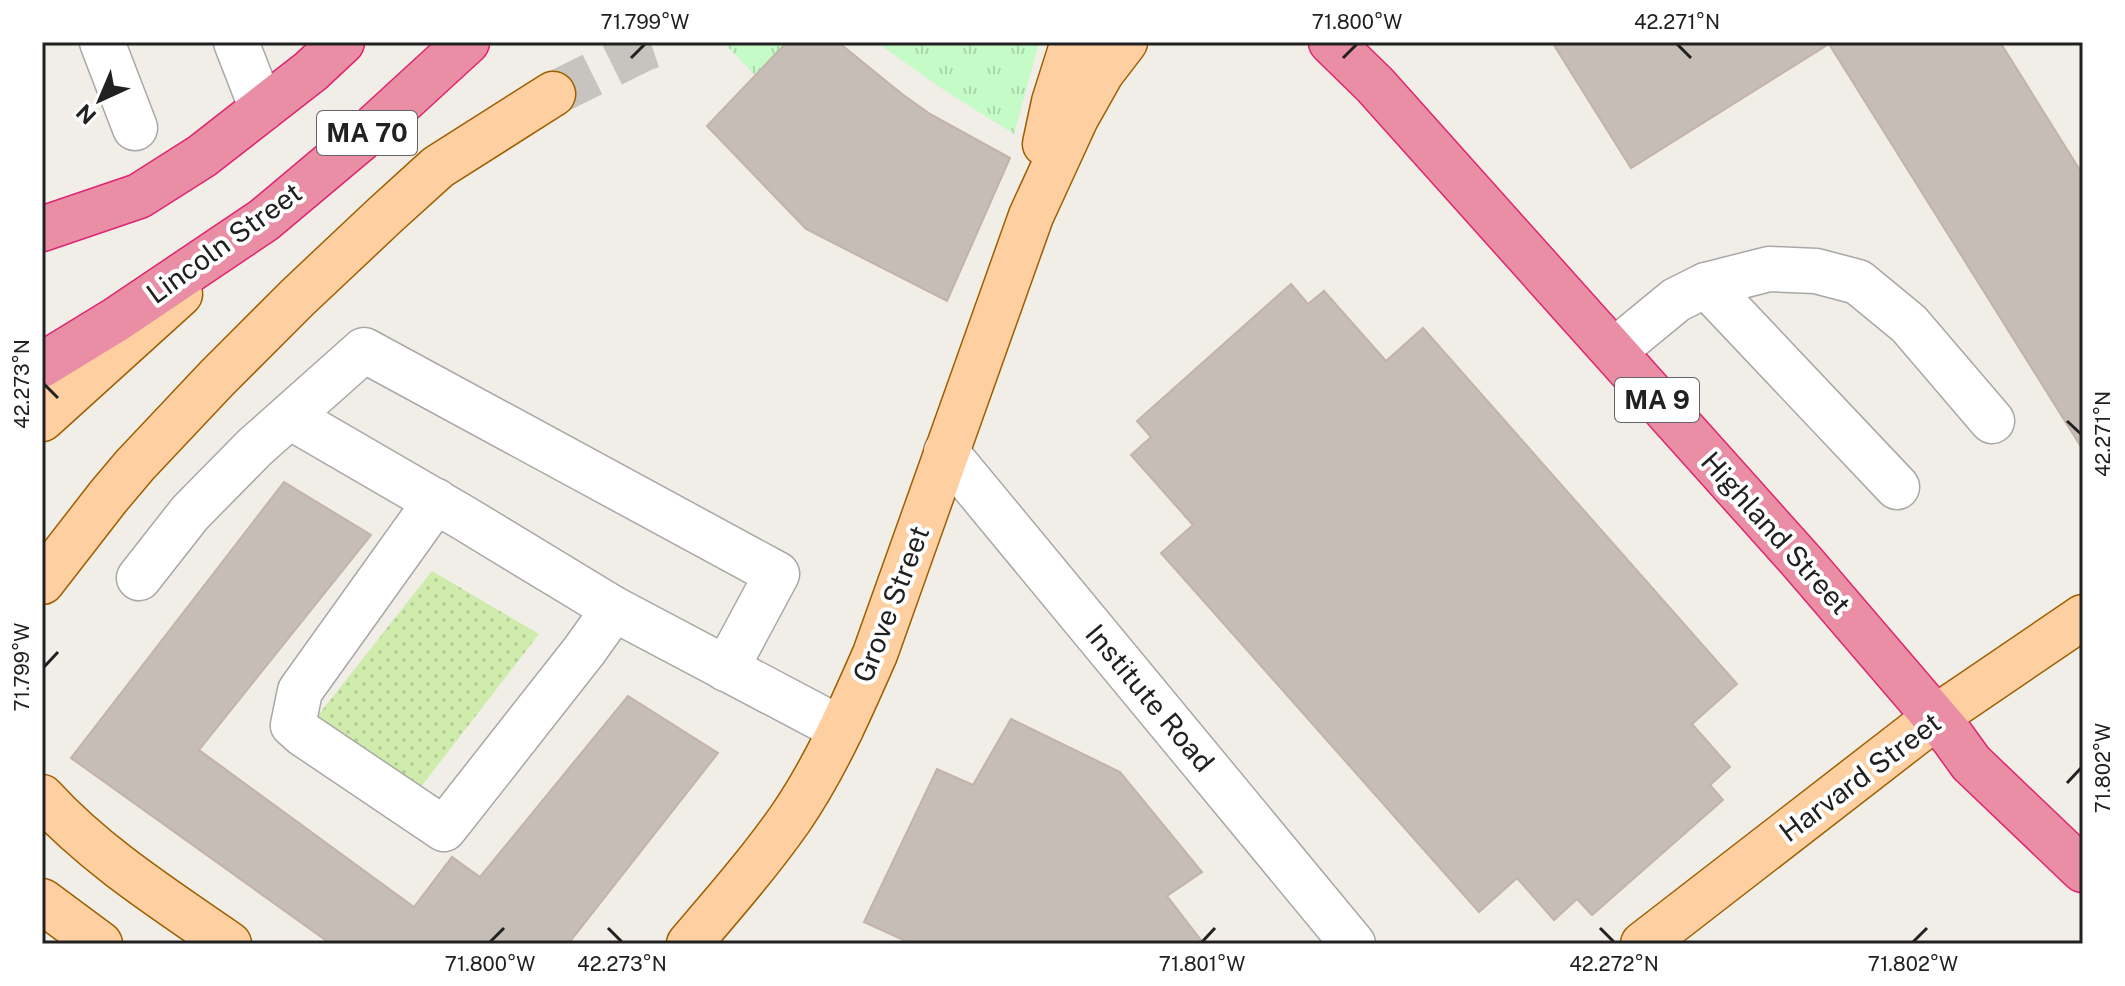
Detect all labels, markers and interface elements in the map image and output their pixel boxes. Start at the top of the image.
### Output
text: 71.799°W [601,10,689,34]
text: 71.800°W [1312,10,1402,34]
text: 42.271°N [1634,10,1720,34]
north arrow [60,60,140,140]
text: N [71,99,101,130]
road number: MA 70 [317,111,417,155]
street label: Lincoln Street [140,175,308,310]
text: 42.273°N [10,339,34,429]
road number: MA 9 [1615,378,1699,422]
text: 42.271°N [2091,391,2115,477]
street label: Highland Street [1695,445,1858,621]
street label: Grove Street [846,521,935,687]
street label: Institute Road [1079,617,1221,778]
text: 71.799°W [10,623,34,711]
street label: Harvard Street [1773,705,1947,848]
text: 71.802°W [2091,723,2115,813]
text: 71.800°W [445,952,535,976]
text: 42.273°N [577,952,667,976]
text: 71.801°W [1159,952,1245,976]
text: 42.272°N [1569,952,1659,976]
text: 71.802°W [1868,952,1958,976]

